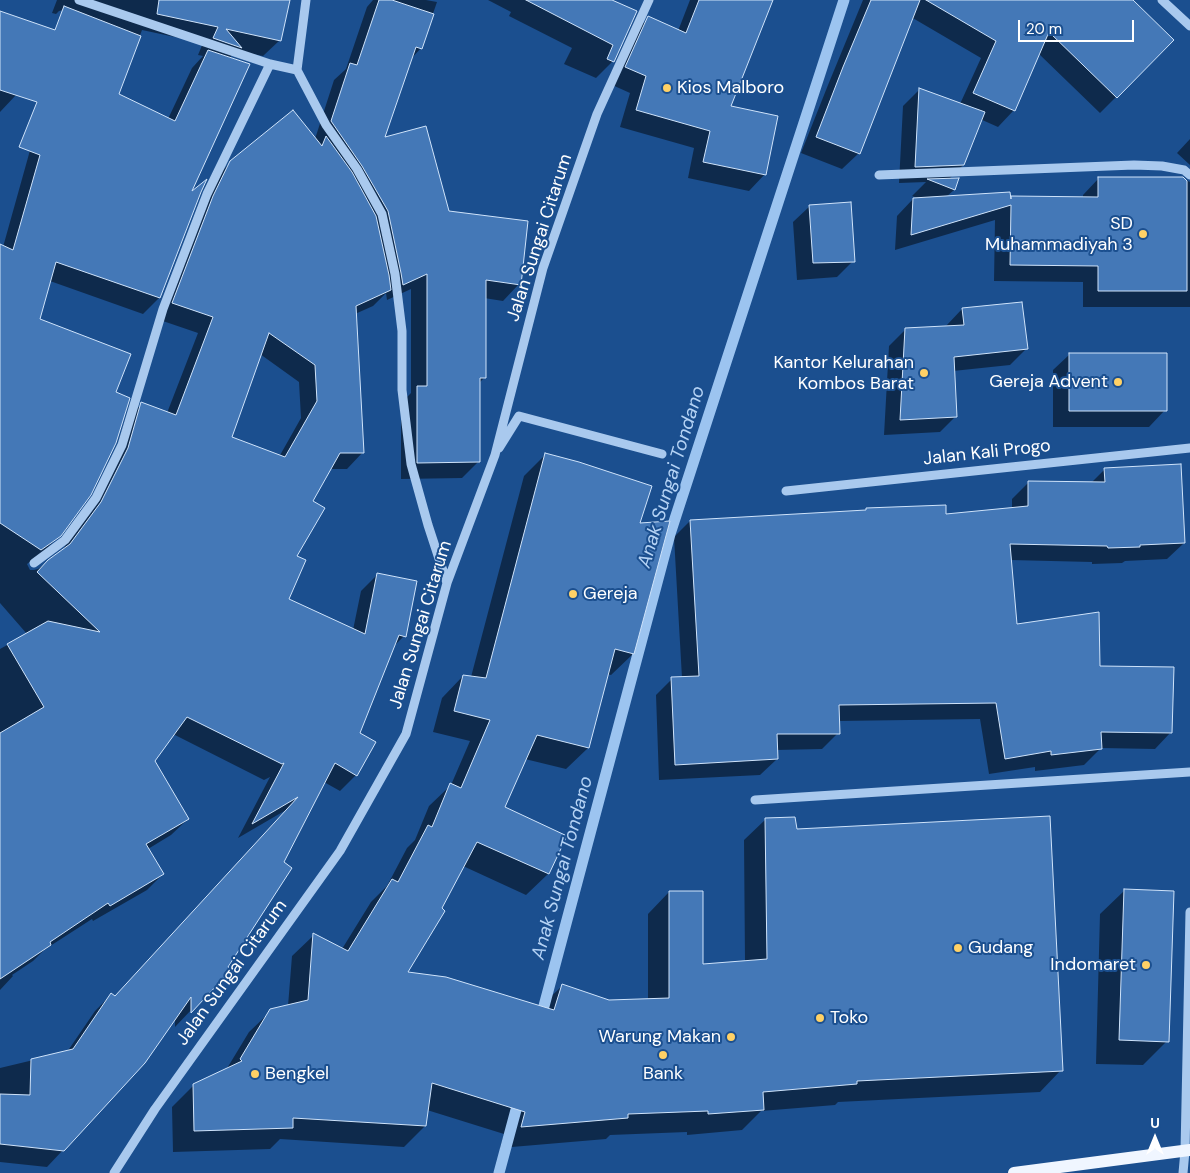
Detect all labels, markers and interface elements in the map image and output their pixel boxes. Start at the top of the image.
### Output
scale bar [1020,10,1136,42]
text: 20 m [1026,19,1062,39]
place label: Kios Malboro [677,77,784,99]
marker: Kios Malboro [661,82,673,94]
street label: Jalan Sungai Citarum [503,152,577,324]
place label: SD Muhammadiyah 3 [985,213,1133,255]
marker: SD Muhammadiyah 3 [1137,228,1149,240]
place label: Kantor Kelurahan Kombos Barat [773,352,914,394]
marker: Kantor Kelurahan Kombos Barat [918,367,930,379]
place label: Gereja Advent [989,371,1108,393]
marker: Gereja Advent [1112,376,1124,388]
water label: Anak Sungai Tondano [633,383,711,571]
street label: Jalan Kali Progo [922,436,1052,470]
street label: Jalan Sungai Citarum [385,538,457,712]
place label: Gereja [583,583,638,605]
marker: Gereja [567,588,579,600]
water label: Anak Sungai Tondano [528,774,598,962]
street label: Jalan Sungai Citarum [172,896,292,1050]
place label: Gudang [968,937,1033,959]
marker: Gudang [952,942,964,954]
place label: Indomaret [1050,954,1136,976]
marker: Indomaret [1140,959,1152,971]
place label: Toko [830,1007,868,1029]
marker: Toko [814,1012,826,1024]
place label: Warung Makan [598,1026,721,1048]
marker: Warung Makan [725,1031,737,1043]
marker: Bank [657,1049,669,1061]
place label: Bengkel [265,1063,329,1085]
place label: Bank [643,1063,683,1085]
marker: Bengkel [249,1068,261,1080]
north arrow [1130,1113,1180,1163]
text: U [1150,1114,1160,1132]

